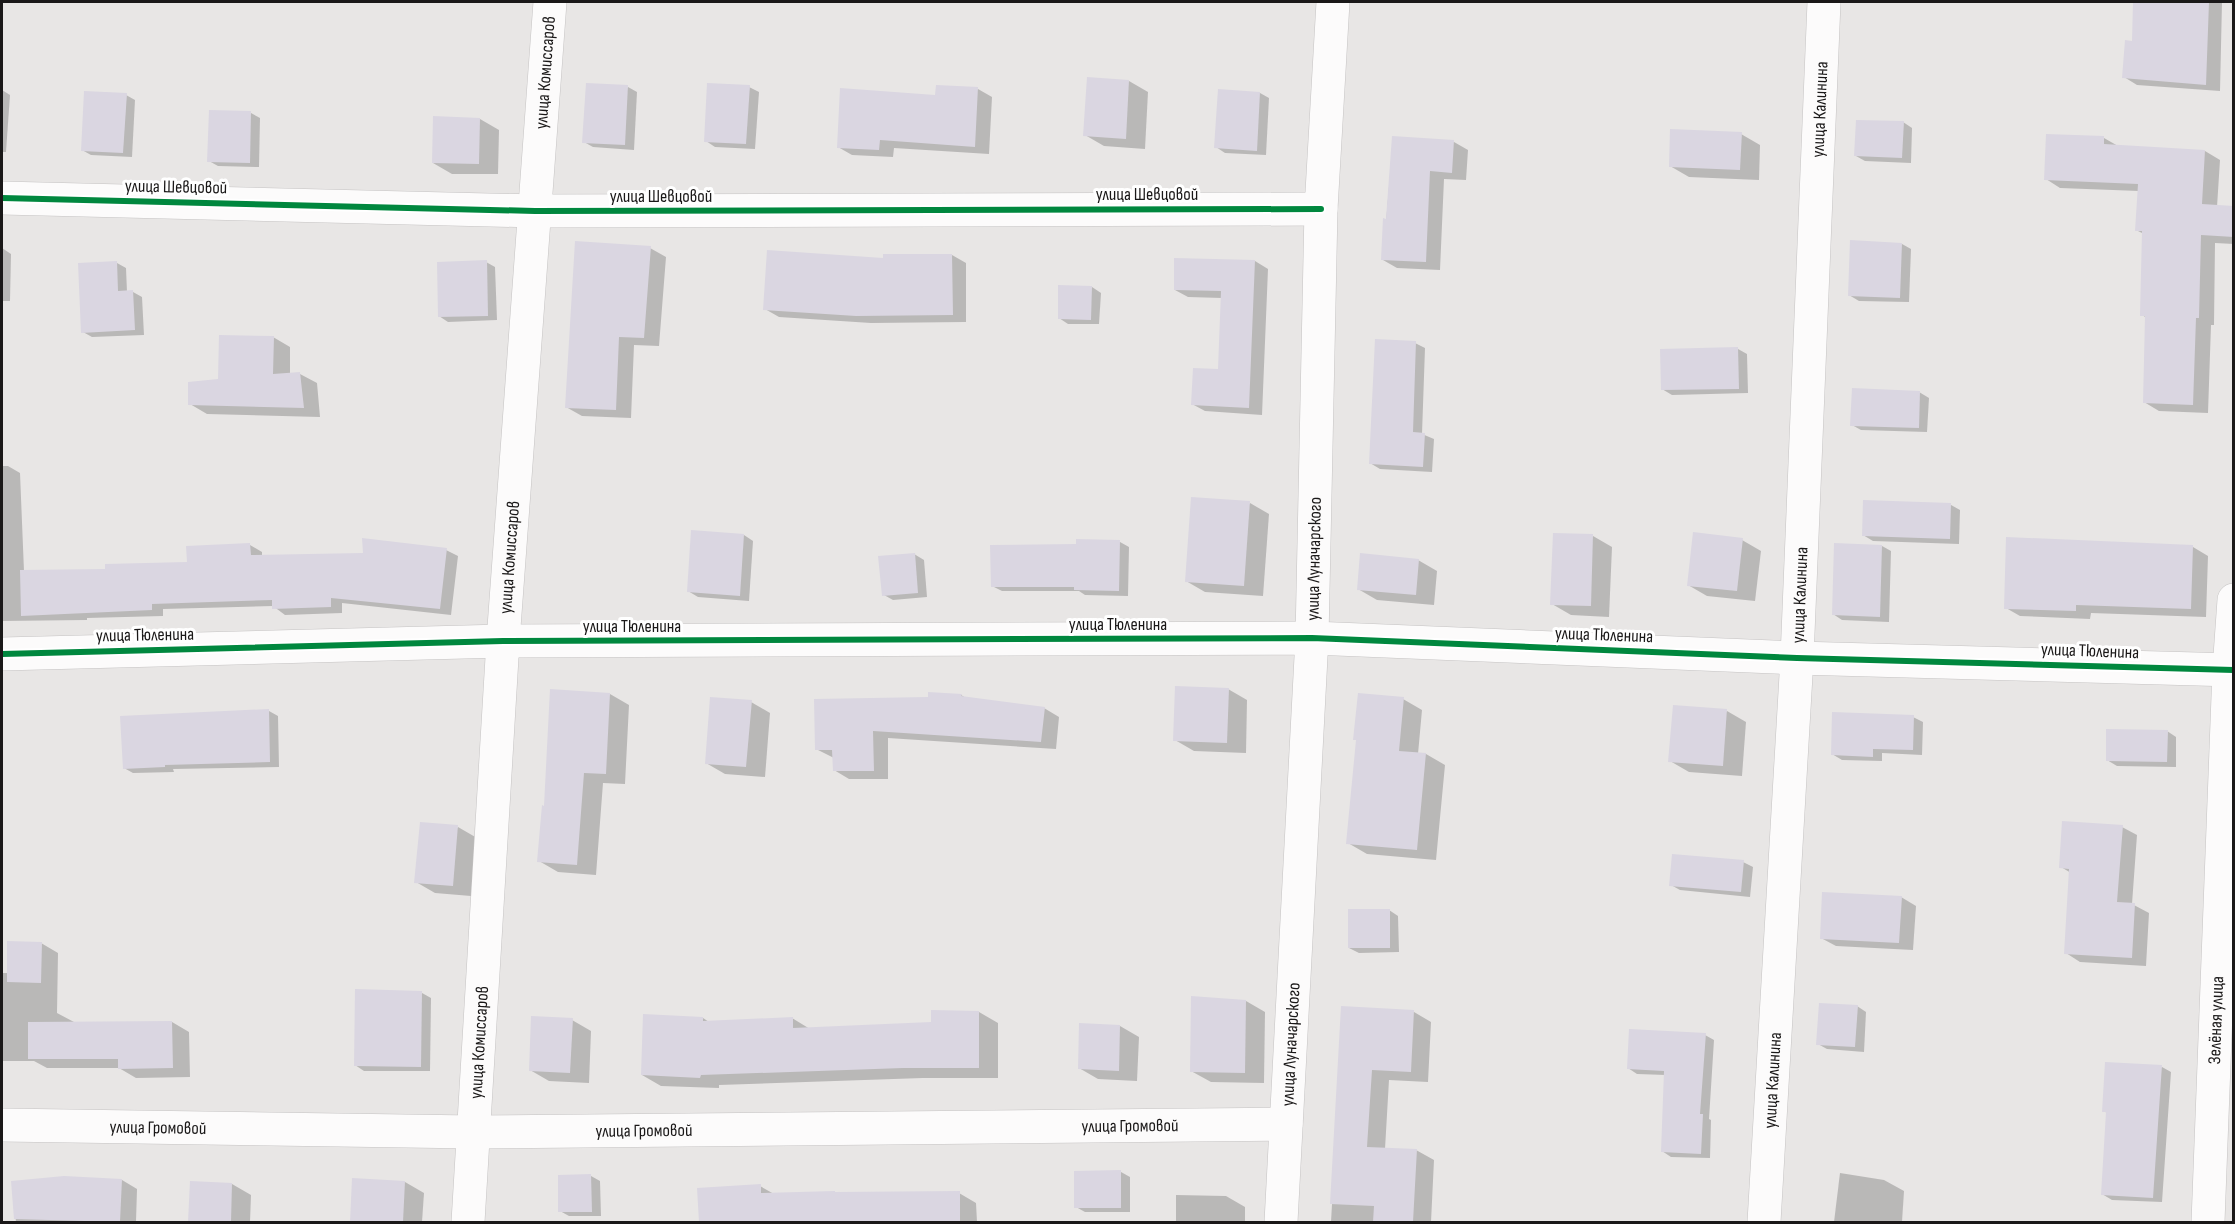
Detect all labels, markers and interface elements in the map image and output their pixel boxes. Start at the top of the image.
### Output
street label: улица Комиссаров [530,15,559,130]
street label: улица Калинина [1807,61,1832,158]
street label: улица Шевцовой [125,176,227,198]
street label: улица Шевцовой [1096,184,1198,205]
street label: улица Шевцовой [610,186,712,207]
street label: улица Луначарского [1302,497,1325,621]
street label: улица Комиссаров [495,500,524,615]
street label: улица Калинина [1787,546,1812,644]
street label: улица Тюленина [1069,614,1167,635]
street label: улица Тюленина [583,616,681,637]
street label: улица Тюленина [1554,623,1654,647]
street label: улица Тюленина [96,624,194,646]
street label: улица Тюленина [2040,639,2140,663]
street label: Зелёная улица [2204,976,2228,1065]
street label: улица Луначарского [1277,982,1304,1107]
street label: улица Комиссаров [465,985,493,1099]
street label: улица Калинина [1759,1031,1786,1129]
street label: улица Громовой [1081,1115,1179,1137]
street label: улица Громовой [109,1116,207,1139]
street label: улица Громовой [595,1119,693,1141]

